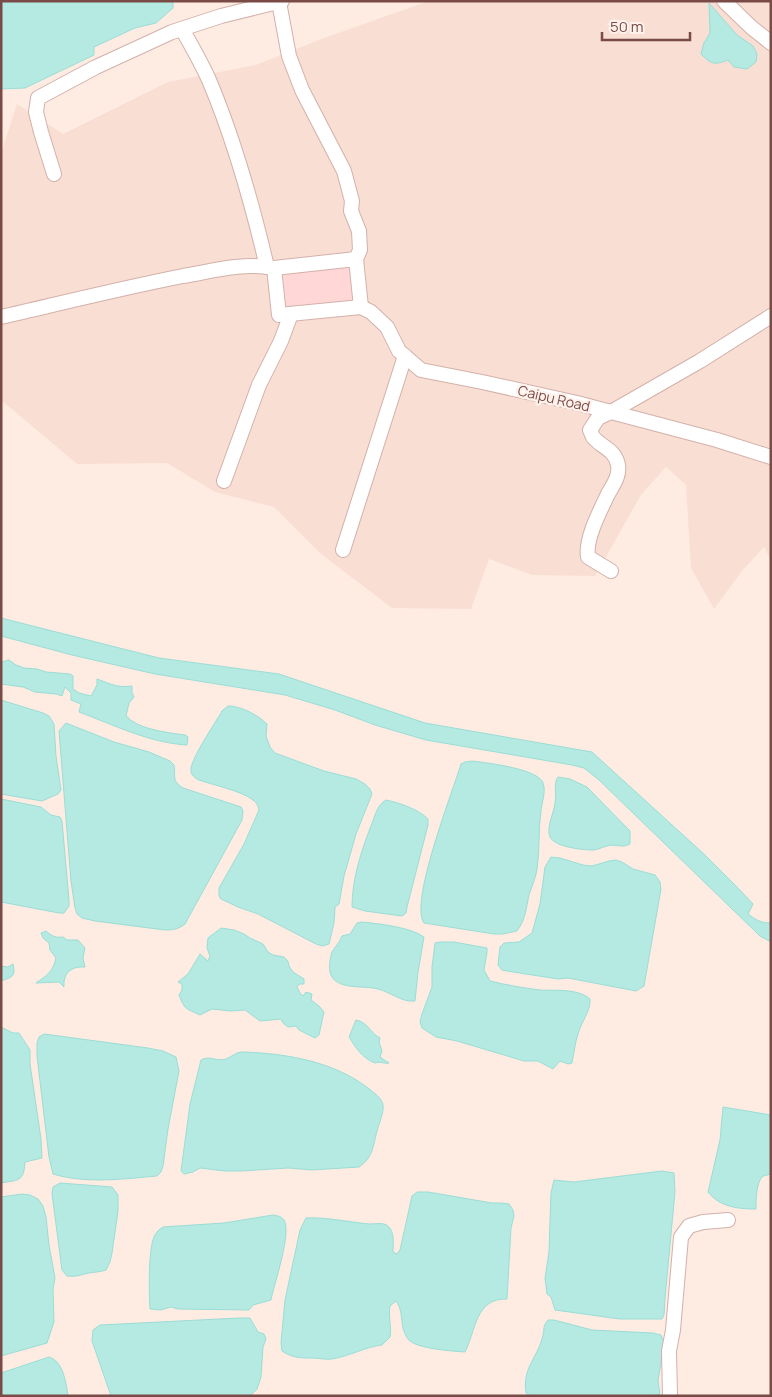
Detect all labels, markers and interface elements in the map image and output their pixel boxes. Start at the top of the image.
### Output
scale bar [602,10,690,42]
text: 50 m [610,16,644,37]
street label: Caipu Road [516,380,592,416]

